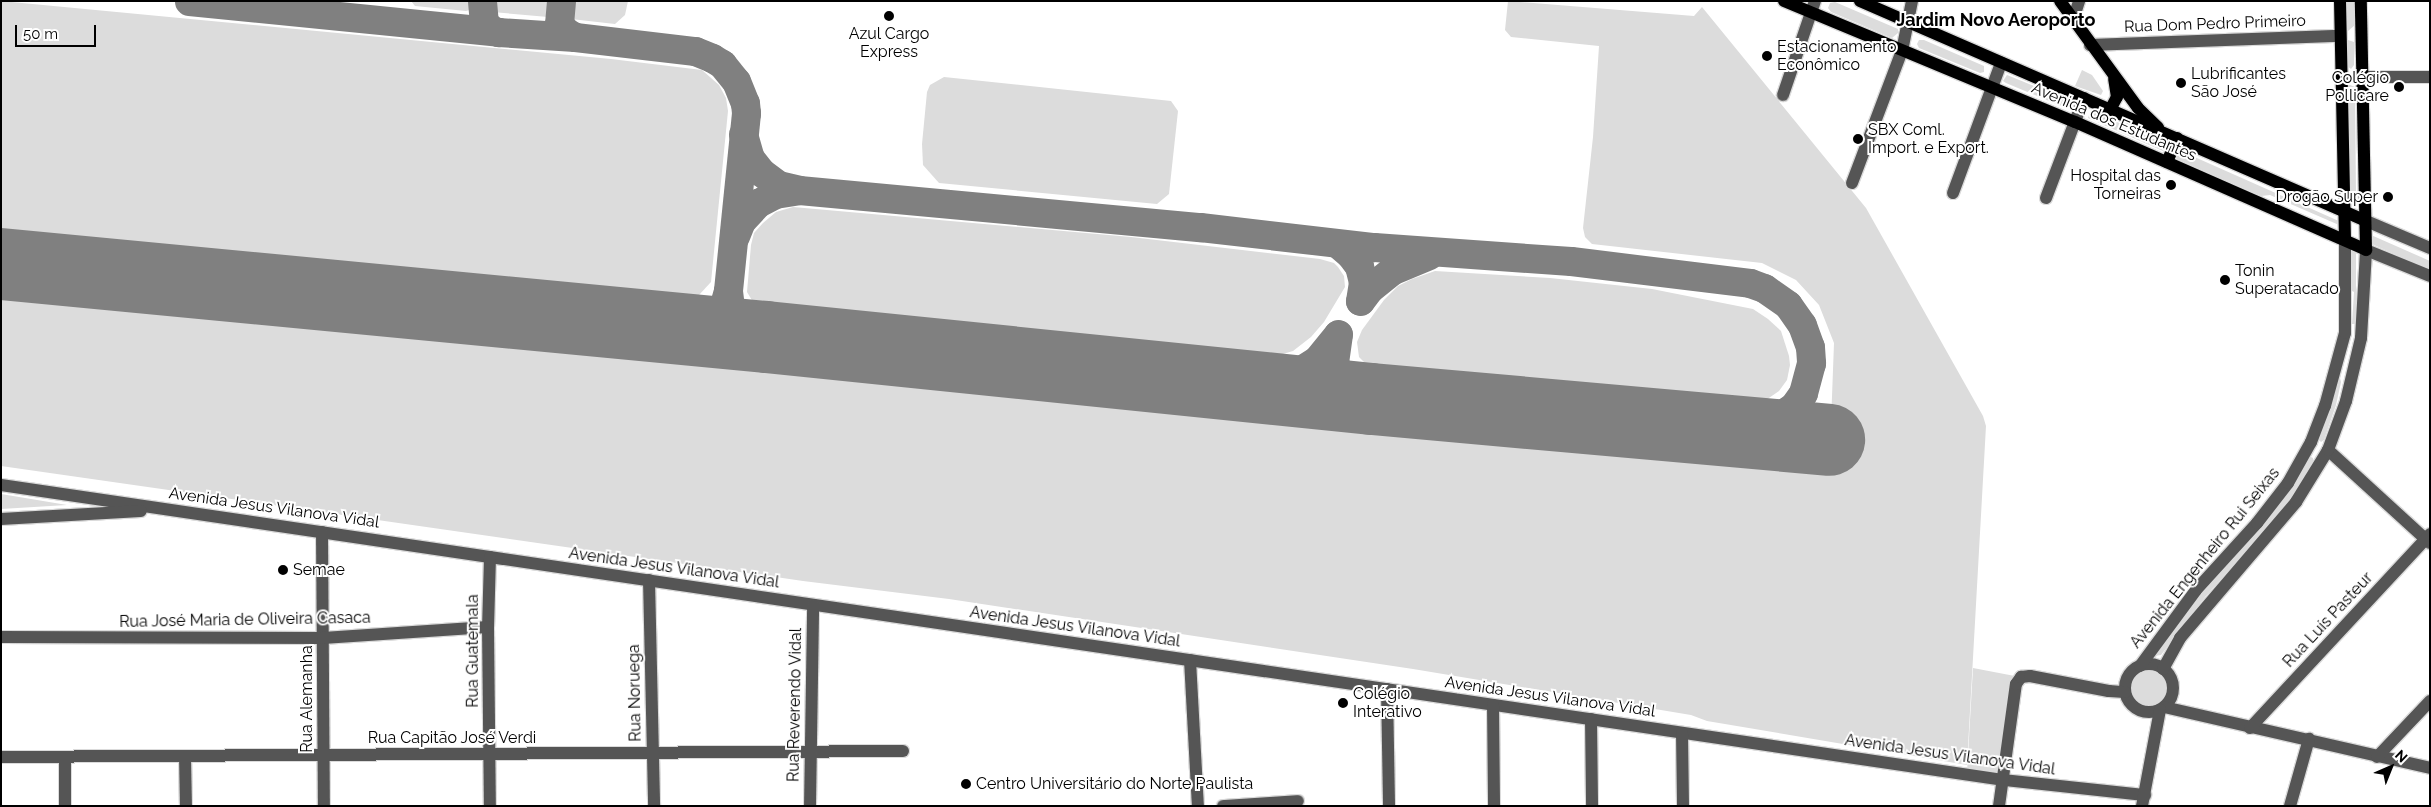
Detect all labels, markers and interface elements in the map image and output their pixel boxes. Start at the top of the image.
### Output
district label: Jardim Novo Aeroporto [1896,9,2096,31]
marker: Azul Cargo Express [883,10,895,22]
street label: Rua Dom Pedro Primeiro [2124,11,2306,37]
scale bar [18,15,99,47]
place label: Azul Cargo Express [848,24,930,62]
text: 50 m [23,25,58,43]
place label: Estacionamento Econômico [1777,37,1896,75]
marker: Estacionamento Econômico [1761,50,1773,62]
place label: Lubrificantes São José [2191,64,2286,102]
place label: Colégio Pollicare [2325,68,2389,106]
marker: Lubrificantes São José [2175,77,2187,89]
street label: Avenida dos Estudantes [2029,79,2199,165]
marker: Colégio Pollicare [2393,81,2405,93]
place label: SBX Coml. Import. e Export. [1868,120,1989,158]
marker: SBX Coml. Import. e Export. [1852,133,1864,145]
place label: Hospital das Torneiras [2070,166,2161,204]
marker: Hospital das Torneiras [2165,179,2177,191]
place label: Drogão Super [2275,187,2378,207]
marker: Drogão Super [2382,191,2394,203]
place label: Tonin Superatacado [2235,261,2339,299]
marker: Tonin Superatacado [2219,274,2231,286]
street label: Avenida Engenheiro Rui Seixas [2126,464,2284,652]
street label: Avenida Jesus Vilanova Vidal [167,484,381,532]
street label: Avenida Jesus Vilanova Vidal [567,544,781,592]
place label: Semae [293,560,345,580]
marker: Semae [277,564,289,576]
street label: Rua Luís Pasteur [2279,569,2377,671]
street label: Rua Guatemala [463,594,483,708]
street label: Avenida Jesus Vilanova Vidal [968,603,1182,651]
street label: Rua José Maria de Oliveira Casaca [119,608,371,632]
street label: Rua Reverendo Vidal [784,628,806,782]
street label: Rua Noruega [625,644,645,742]
street label: Rua Alemanha [297,645,317,753]
street label: Avenida Jesus Vilanova Vidal [1443,673,1657,721]
place label: Colégio Interativo [1353,684,1422,722]
marker: Colégio Interativo [1337,697,1349,709]
street label: Rua Capitão José Verdi [367,728,537,748]
street label: Avenida Jesus Vilanova Vidal [1843,731,2057,779]
north arrow [2366,742,2416,792]
text: N [2392,747,2411,766]
place label: Centro Universitário do Norte Paulista [976,774,1253,794]
marker: Centro Universitário do Norte Paulista [960,778,972,790]

